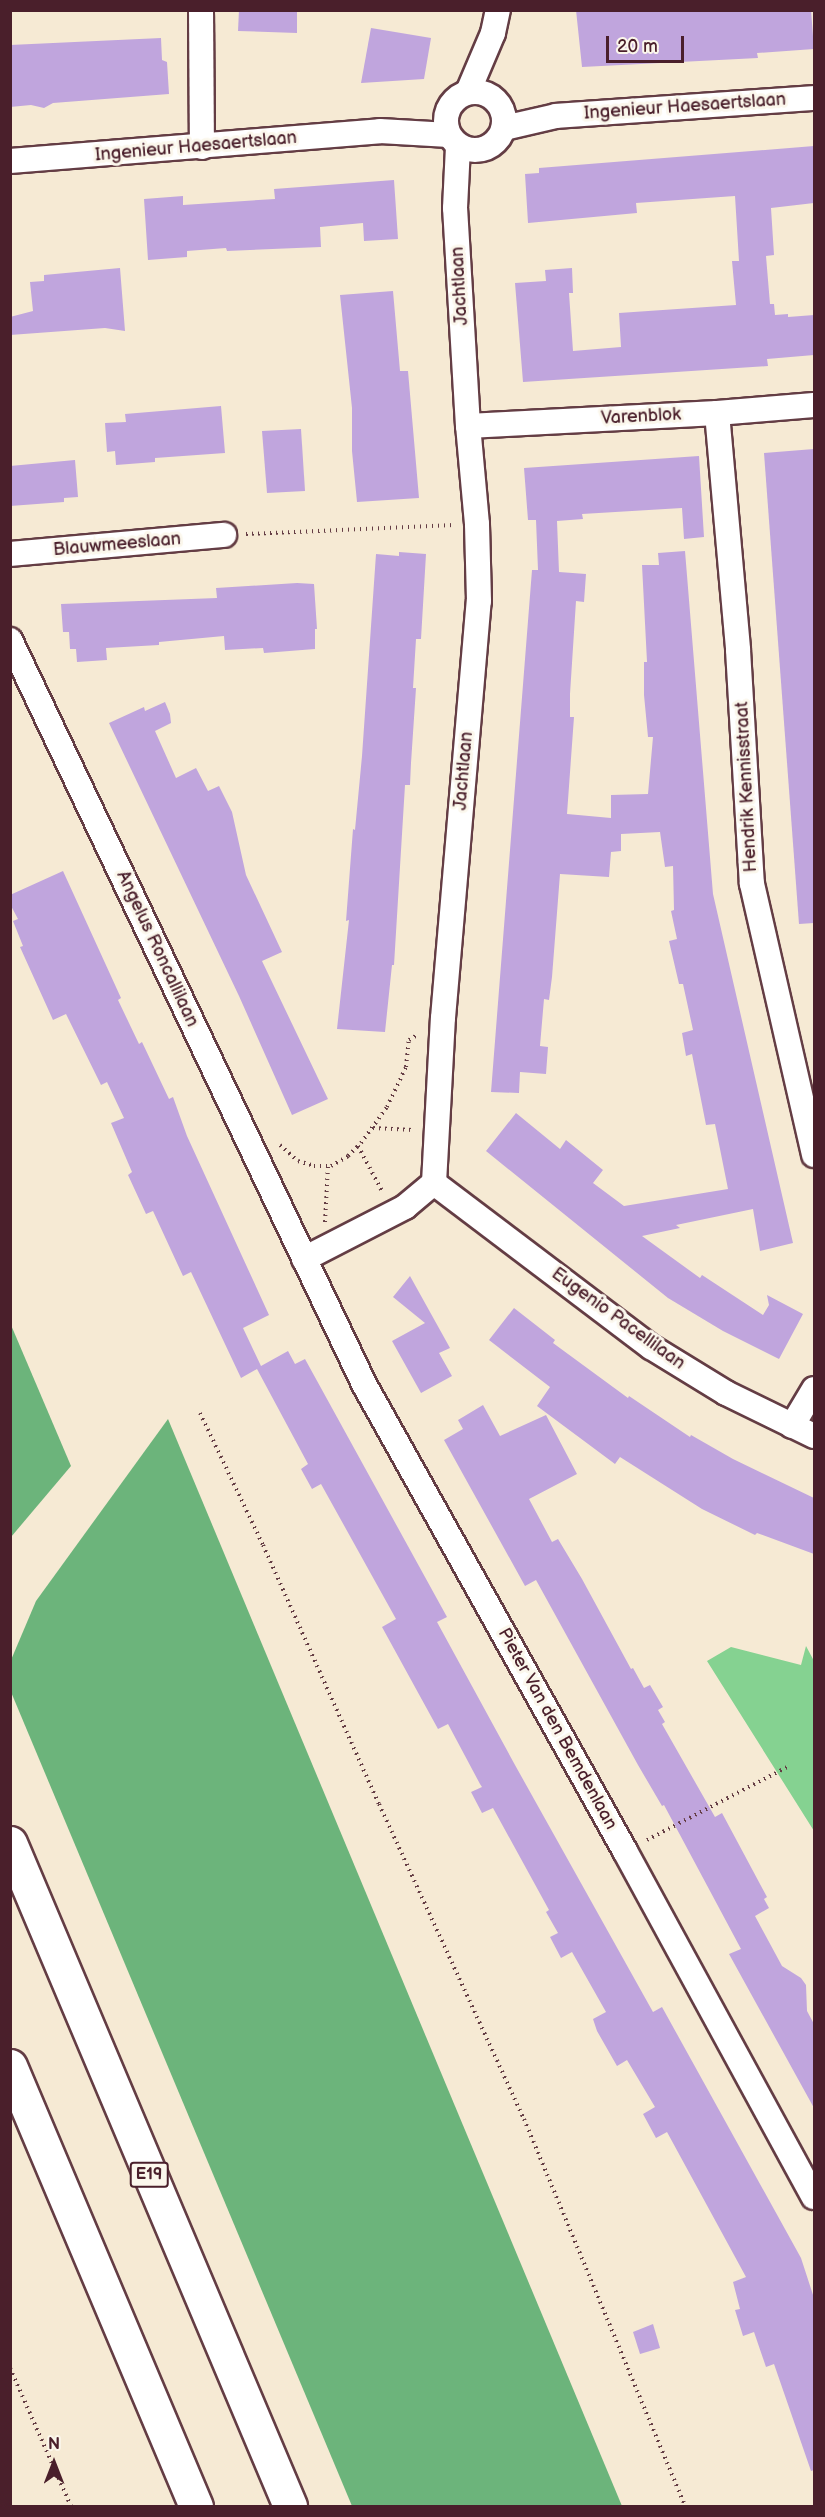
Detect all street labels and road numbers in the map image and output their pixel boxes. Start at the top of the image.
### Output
street label: Ingenieur Haesaertslaan [583,89,787,125]
street label: Ingenieur Haesaertslaan [94,127,298,167]
street label: Jachtlaan [447,246,473,326]
street label: Varenblok [600,404,682,430]
street label: Blauwmeeslaan [52,529,182,561]
street label: Hendrik Kennisstraat [732,701,762,873]
street label: Jachtlaan [450,731,478,811]
street label: Angelus Roncallilaan [111,868,203,1030]
street label: Eugenio Pacellilaan [547,1263,689,1375]
street label: Pieter Van den Bemdenlaan [492,1624,622,1834]
road number: E19 [130,2162,168,2188]

